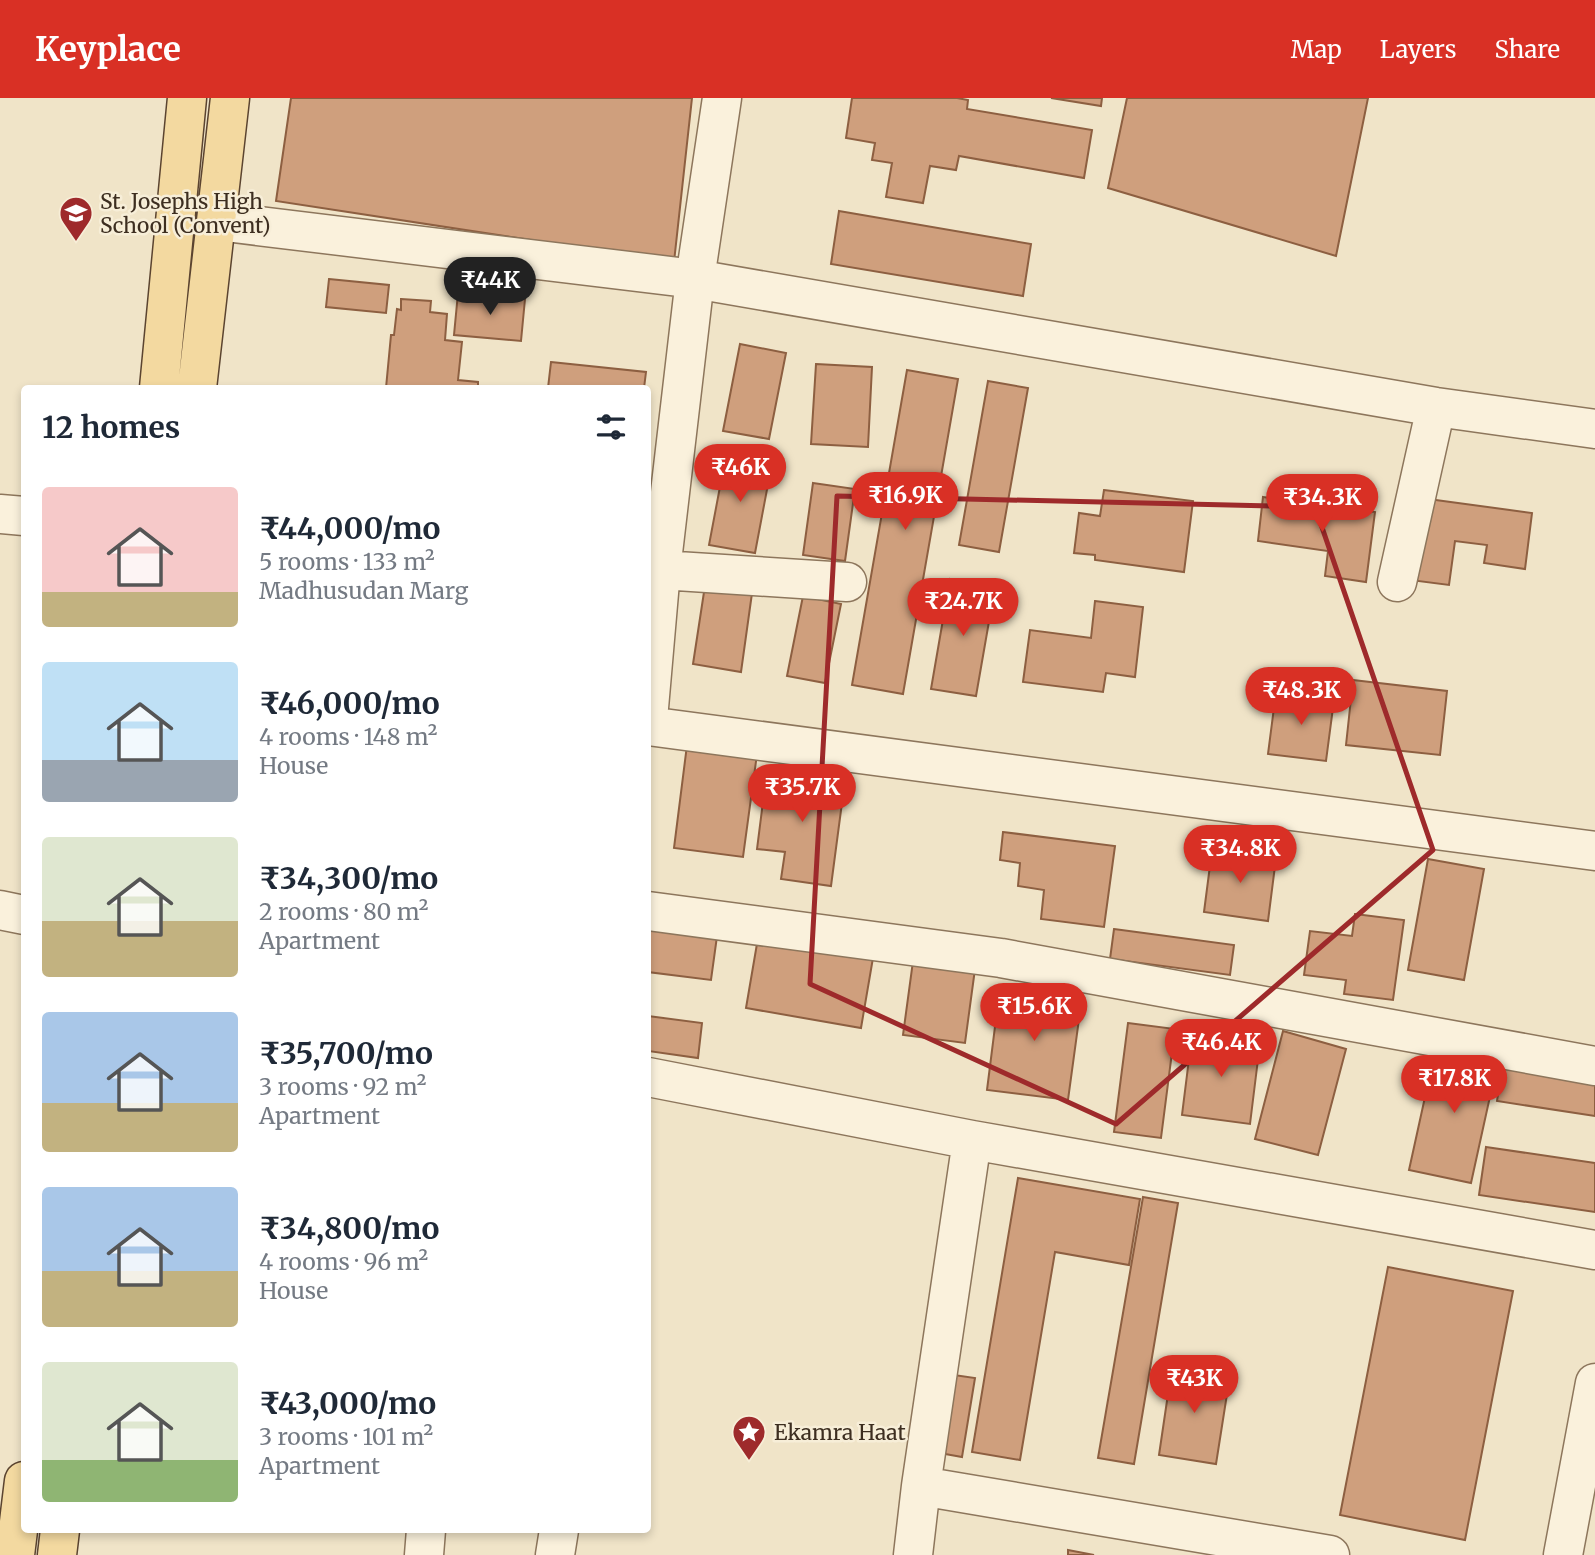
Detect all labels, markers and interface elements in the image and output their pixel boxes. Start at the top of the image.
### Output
text: Keyplace [35,29,181,70]
text: Map [1291,34,1342,65]
text: Layers [1380,34,1456,65]
text: Share [1494,34,1560,65]
place label: St. Josephs High School (Convent) [100,188,270,239]
school or university icon: St. Josephs High School (Convent) [57,194,95,243]
pin: ₹44K [449,258,531,317]
text: ₹44K [460,265,520,294]
text: 12 homes [42,408,180,446]
icon: filters [592,408,630,446]
pin: ₹46K [699,444,781,504]
text: ₹46K [710,452,770,481]
pin: ₹16.9K [848,472,962,532]
pin: ₹34.3K [1265,474,1379,534]
text: ₹16.9K [867,480,943,509]
text: ₹34.3K [1282,482,1362,511]
text: ₹44,000/mo [259,509,441,547]
icon: home [98,515,182,599]
text: 5 rooms · 133 m² [259,547,435,576]
text: Madhusudan Marg [259,576,468,605]
pin: ₹24.7K [906,578,1020,638]
text: ₹24.7K [923,586,1003,615]
pin: ₹48.3K [1244,668,1358,727]
text: ₹48.3K [1261,675,1341,704]
text: ₹46,000/mo [259,684,440,722]
icon: home [98,690,182,774]
text: 4 rooms · 148 m² [259,722,437,751]
text: House [259,751,328,780]
pin: ₹35.7K [745,764,859,824]
text: ₹35.7K [764,772,840,801]
pin: ₹34.8K [1183,826,1297,885]
text: ₹34.8K [1200,833,1280,862]
text: ₹34,300/mo [259,859,438,897]
icon: home [98,865,182,949]
text: 2 rooms · 80 m² [259,897,428,926]
text: Apartment [259,926,380,955]
pin: ₹15.6K [977,984,1091,1043]
text: ₹15.6K [996,991,1072,1020]
pin: ₹46.4K [1164,1020,1278,1079]
text: ₹46.4K [1181,1027,1261,1056]
text: ₹35,700/mo [259,1034,433,1072]
icon: home [98,1040,182,1124]
pin: ₹17.8K [1397,1056,1511,1115]
text: ₹17.8K [1417,1063,1491,1092]
text: 3 rooms · 92 m² [259,1072,426,1101]
text: Apartment [259,1101,380,1130]
text: ₹34,800/mo [259,1209,439,1247]
icon: home [98,1215,182,1299]
text: 4 rooms · 96 m² [259,1247,428,1276]
text: House [259,1276,328,1305]
pin: ₹43K [1153,1356,1235,1415]
text: ₹43K [1165,1363,1223,1392]
text: ₹43,000/mo [259,1384,436,1422]
icon: home [98,1390,182,1474]
place icon: Ekamra Haat [730,1413,768,1462]
place label: Ekamra Haat [774,1419,906,1446]
text: 3 rooms · 101 m² [259,1422,433,1451]
text: Apartment [259,1451,380,1480]

